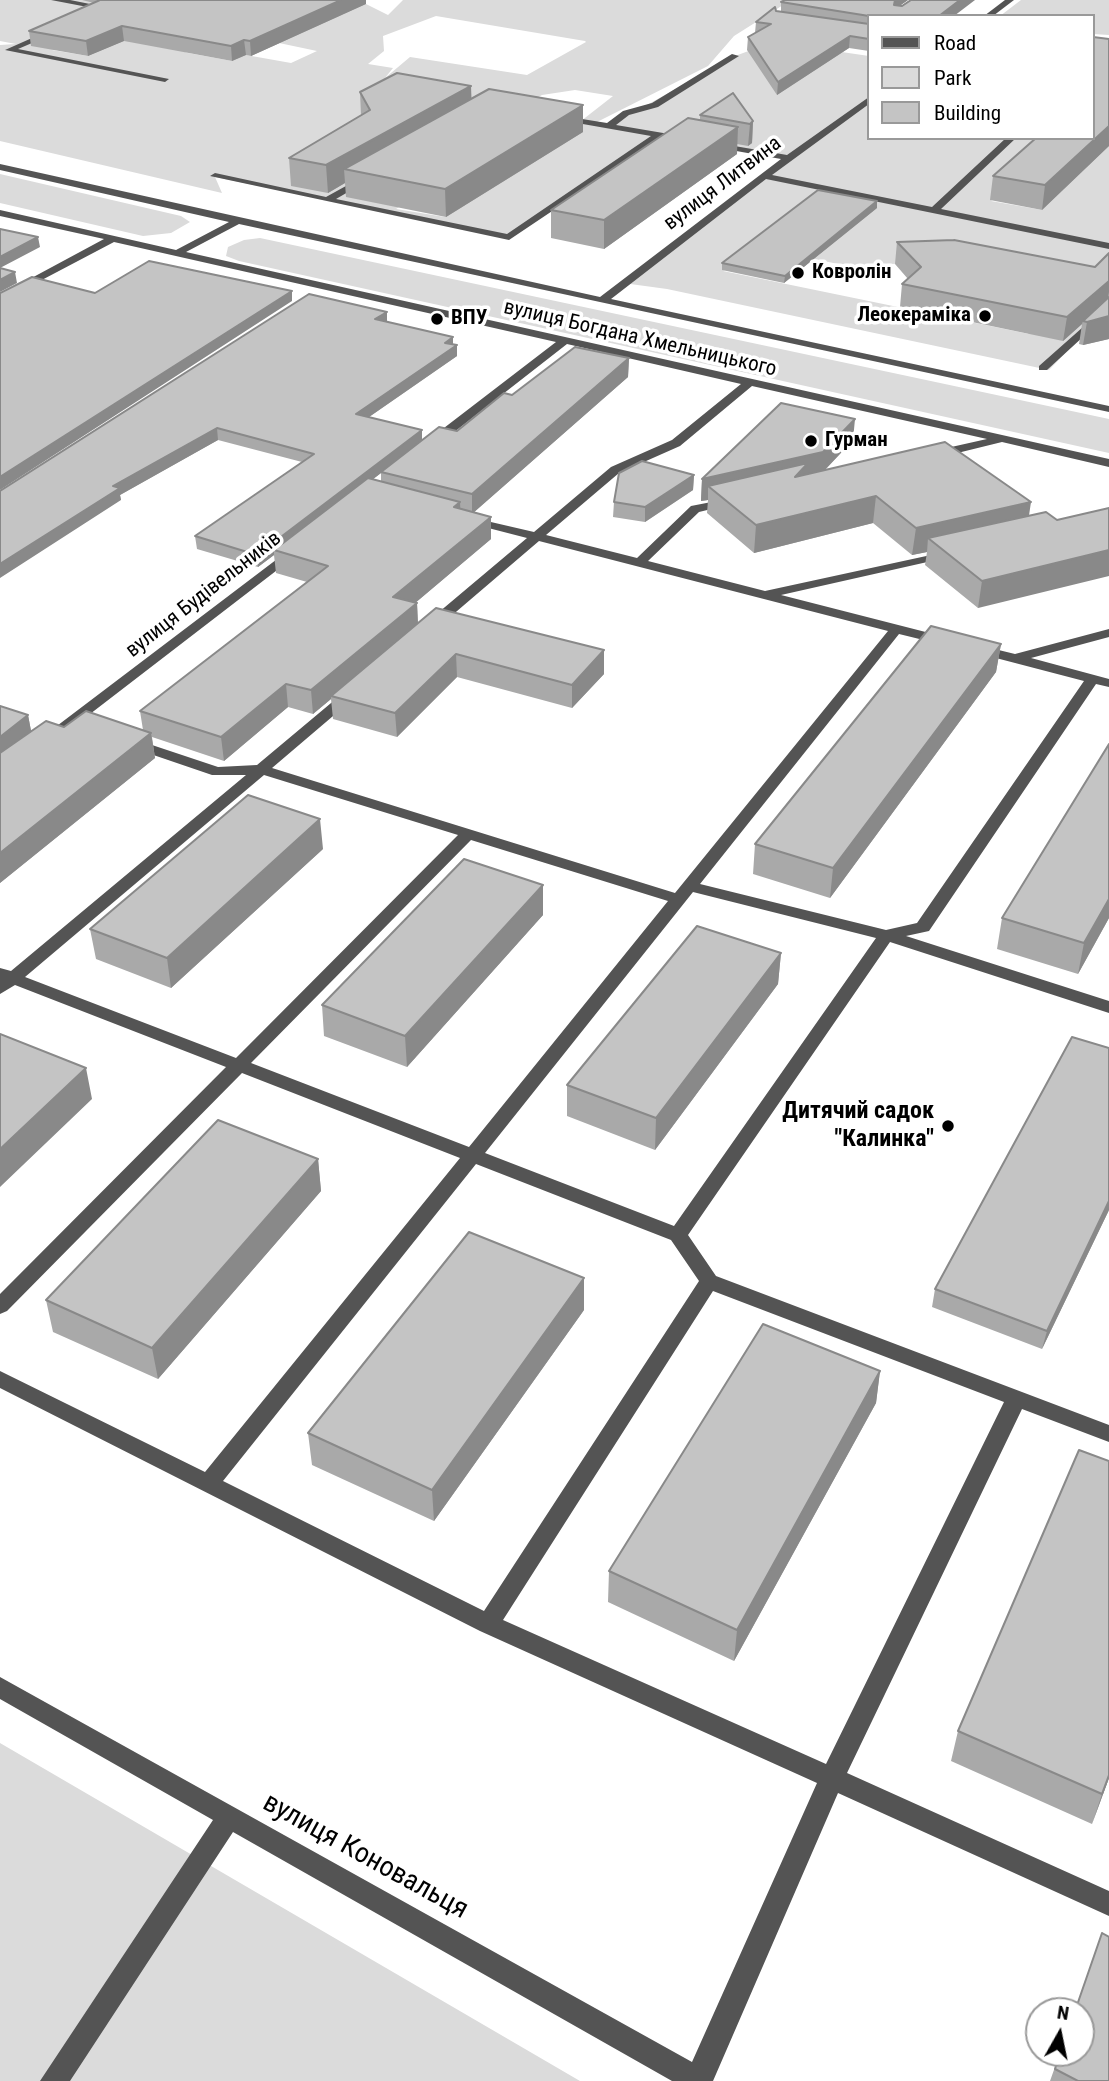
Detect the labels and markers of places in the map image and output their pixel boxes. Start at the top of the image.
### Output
place label: Ковролін [812,260,891,286]
marker: Ковролін [790,265,806,281]
place label: Леокераміка [857,303,971,329]
place label: ВПУ [451,306,487,332]
marker: Леокераміка [977,308,993,324]
marker: ВПУ [429,311,445,327]
place label: Гурман [825,428,888,454]
marker: Гурман [803,433,819,449]
place label: Дитячий садок "Калинка" [782,1098,934,1154]
marker: Дитячий садок "Калинка" [940,1118,956,1134]

